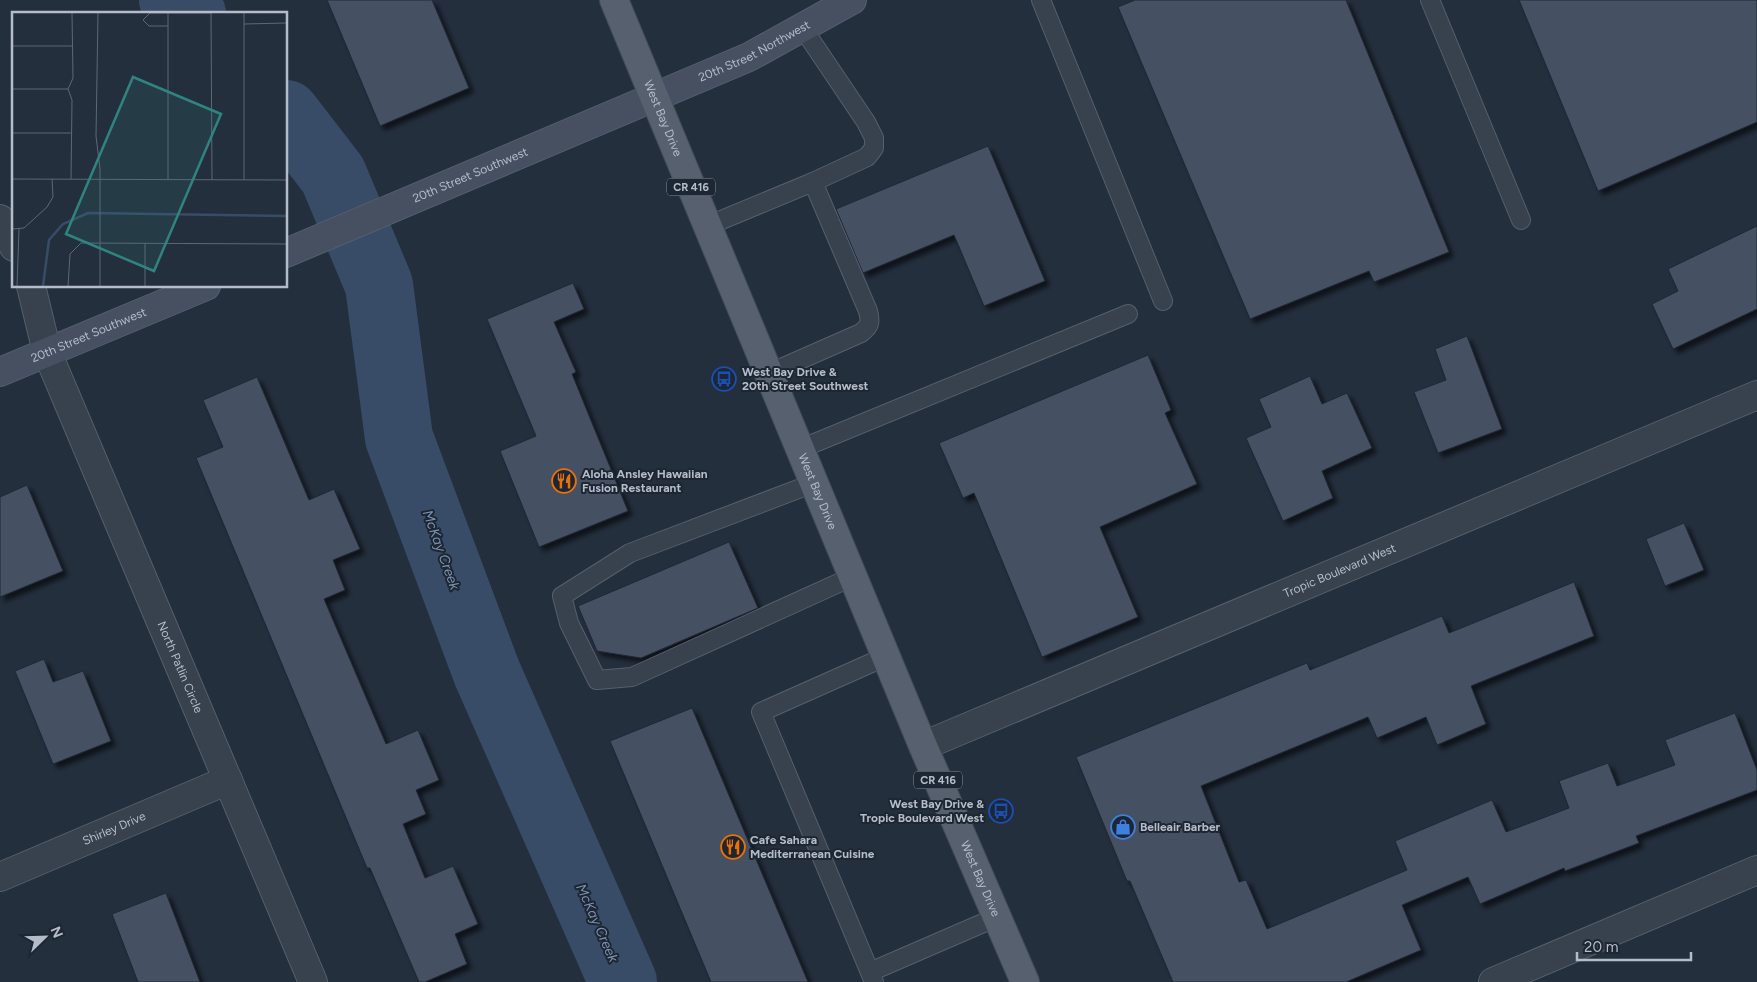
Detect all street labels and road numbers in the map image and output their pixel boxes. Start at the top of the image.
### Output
street label: 20th Street Northwest [696,17,813,85]
street label: West Bay Drive [641,78,685,159]
street label: 20th Street Southwest [411,144,530,206]
road number: CR 416 [667,178,715,196]
street label: 20th Street Southwest [29,305,149,365]
street label: West Bay Drive [796,451,840,532]
street label: Tropic Boulevard West [1281,541,1398,601]
street label: North Patlin Circle [154,619,206,716]
road number: CR 416 [914,772,962,788]
street label: Shirley Drive [81,809,148,848]
street label: West Bay Drive [958,839,1003,919]

